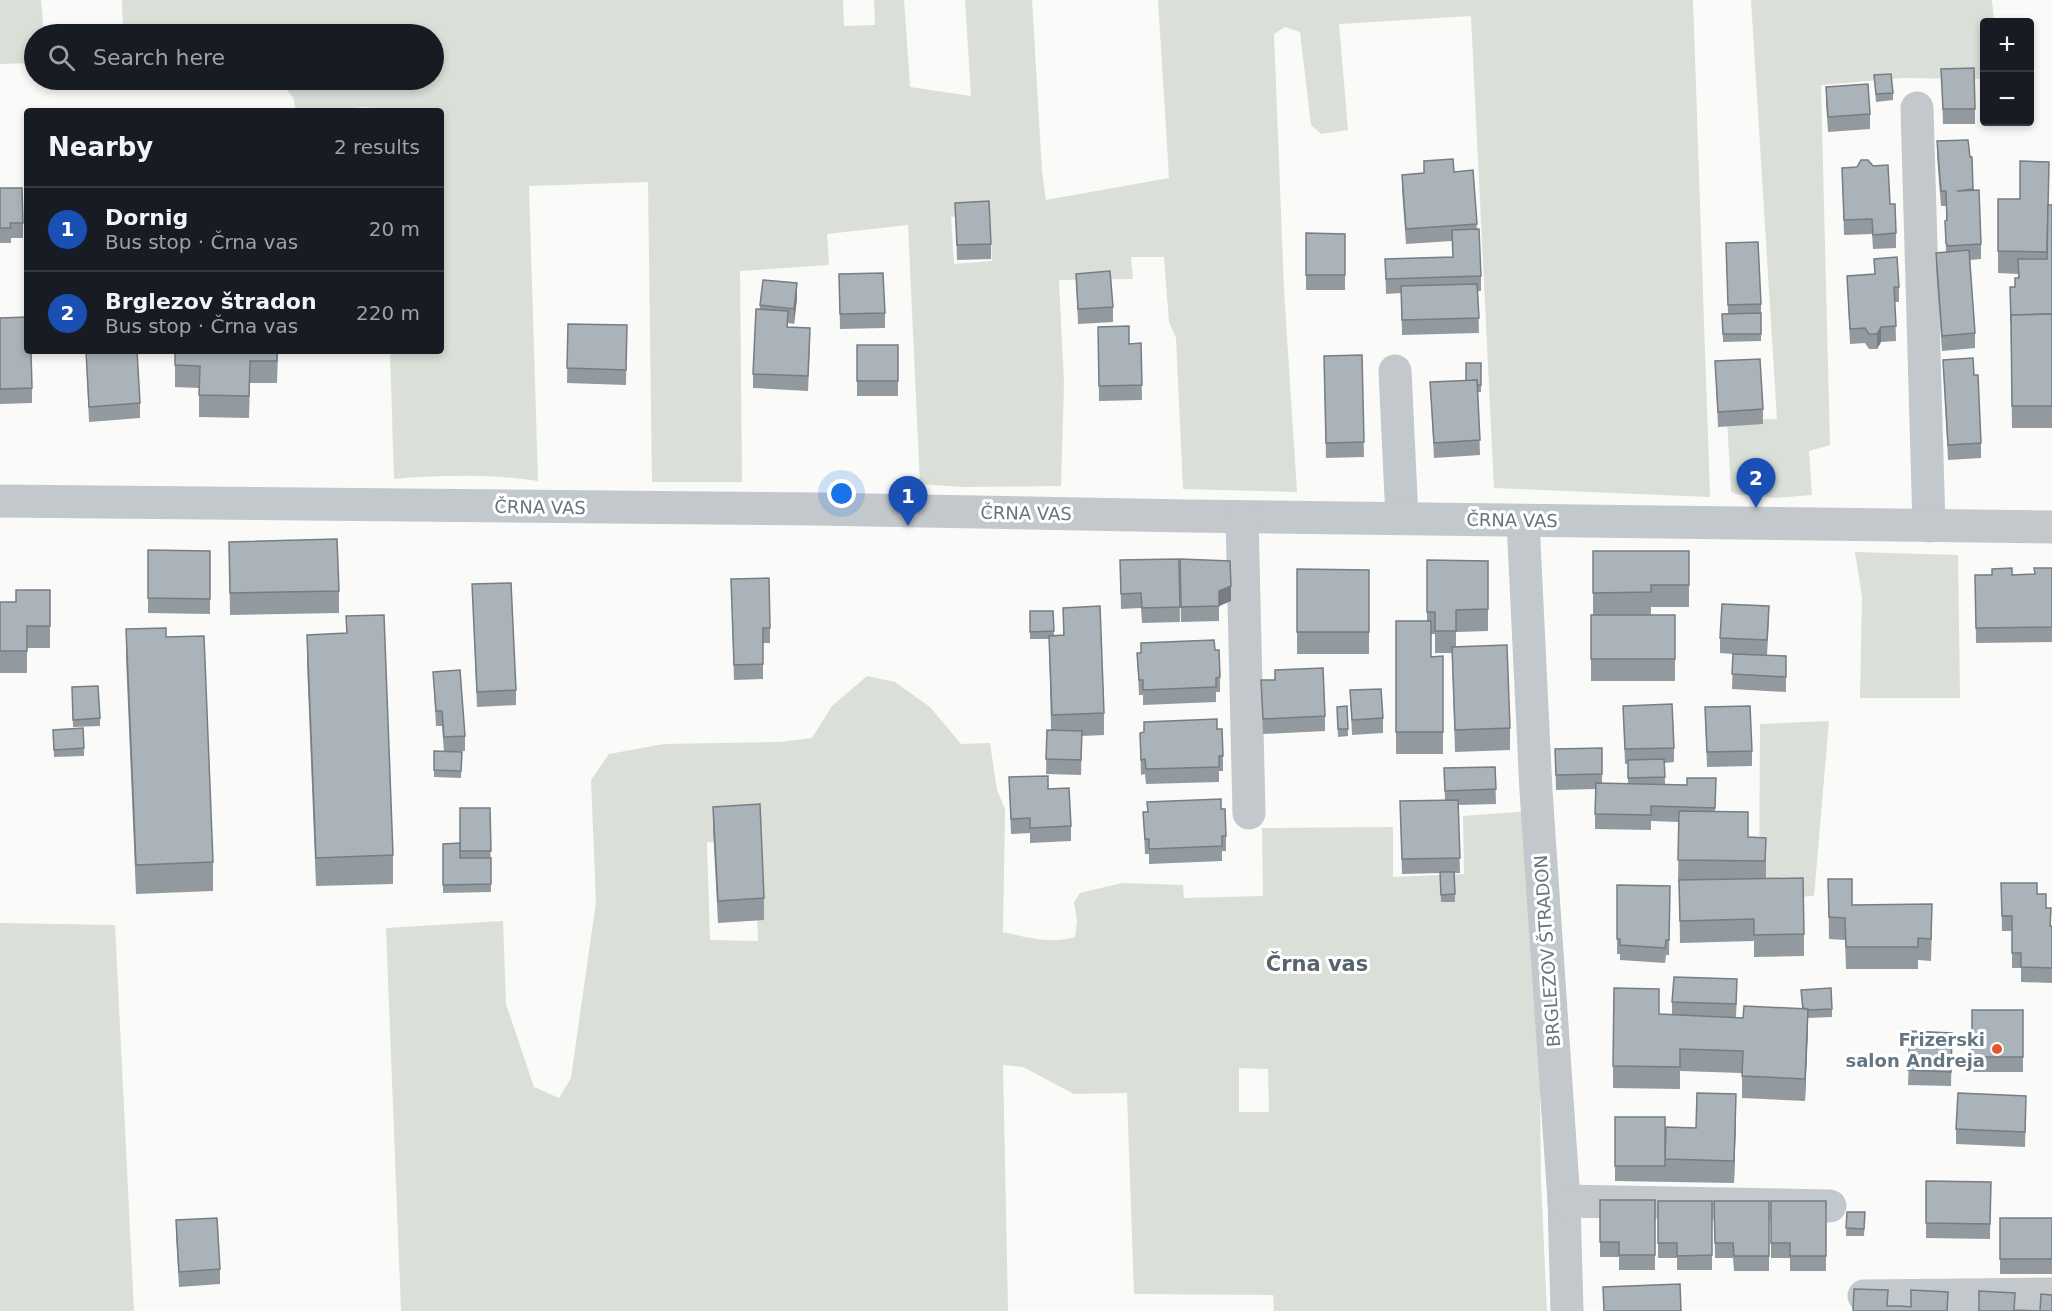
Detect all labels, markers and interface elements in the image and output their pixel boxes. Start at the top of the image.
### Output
map controls [1980,18,2034,126]
button: + [1980,18,2034,72]
search box [24,24,444,90]
icon: search [45,41,78,74]
text: Search here [93,45,225,70]
button: − [1980,72,2034,126]
text: Nearby [48,132,153,162]
text: 2 results [334,135,420,159]
text: Dornig [105,205,188,230]
text: 1 [61,217,74,241]
text: 20 m [369,217,420,241]
text: Bus stop · Črna vas [105,230,298,254]
text: Brglezov štradon [105,289,317,314]
text: 2 [61,301,74,325]
text: 220 m [356,301,420,325]
text: Bus stop · Črna vas [105,314,298,338]
pin: 2 [1736,458,1776,508]
pin: 1 [888,476,928,526]
your location [827,479,856,508]
street label: ČRNA VAS [494,496,586,518]
street label: ČRNA VAS [980,502,1072,524]
street label: ČRNA VAS [1466,509,1558,531]
street label: BRGLEZOV ŠTRADON [1530,854,1564,1048]
district label: Črna vas [1266,951,1368,976]
place label: Frizerski salon Andreja [1845,1029,1985,1071]
marker: Frizerski salon Andreja [1990,1042,2004,1056]

